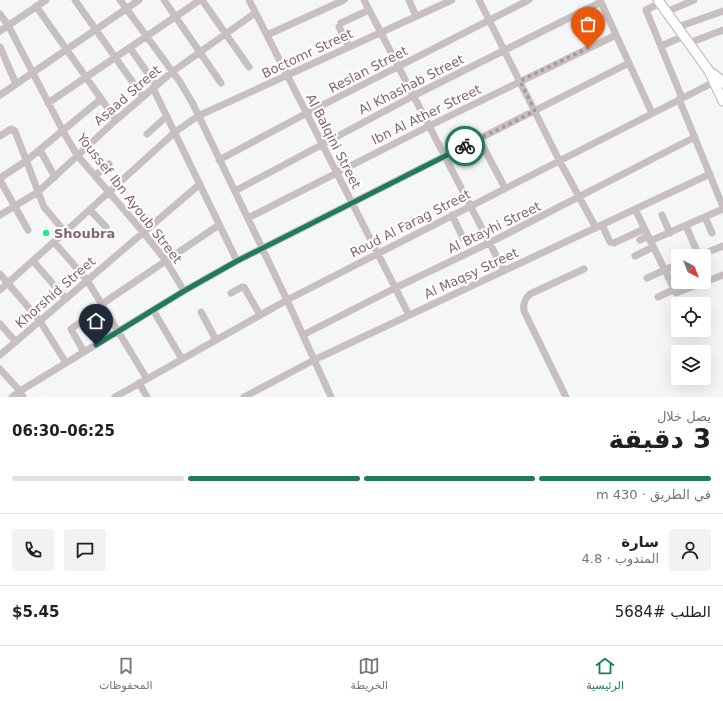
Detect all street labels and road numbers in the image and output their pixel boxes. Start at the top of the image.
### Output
street label: Boctomr Street [259,26,355,81]
street label: Reslan Street [326,43,410,96]
street label: Al Khashab Street [356,51,466,118]
street label: Asaad Street [91,62,164,128]
street label: Ibn Al Ather Street [369,81,483,148]
street label: Al Balqini Street [303,91,364,191]
street label: Youssef Ibn Ayoub Street [74,130,185,266]
street label: Roud Al Farag Street [348,187,473,260]
street label: Al Btayhi Street [445,198,543,257]
street label: Al Maqsy Street [422,245,521,302]
street label: Khorshid Street [12,254,98,331]

